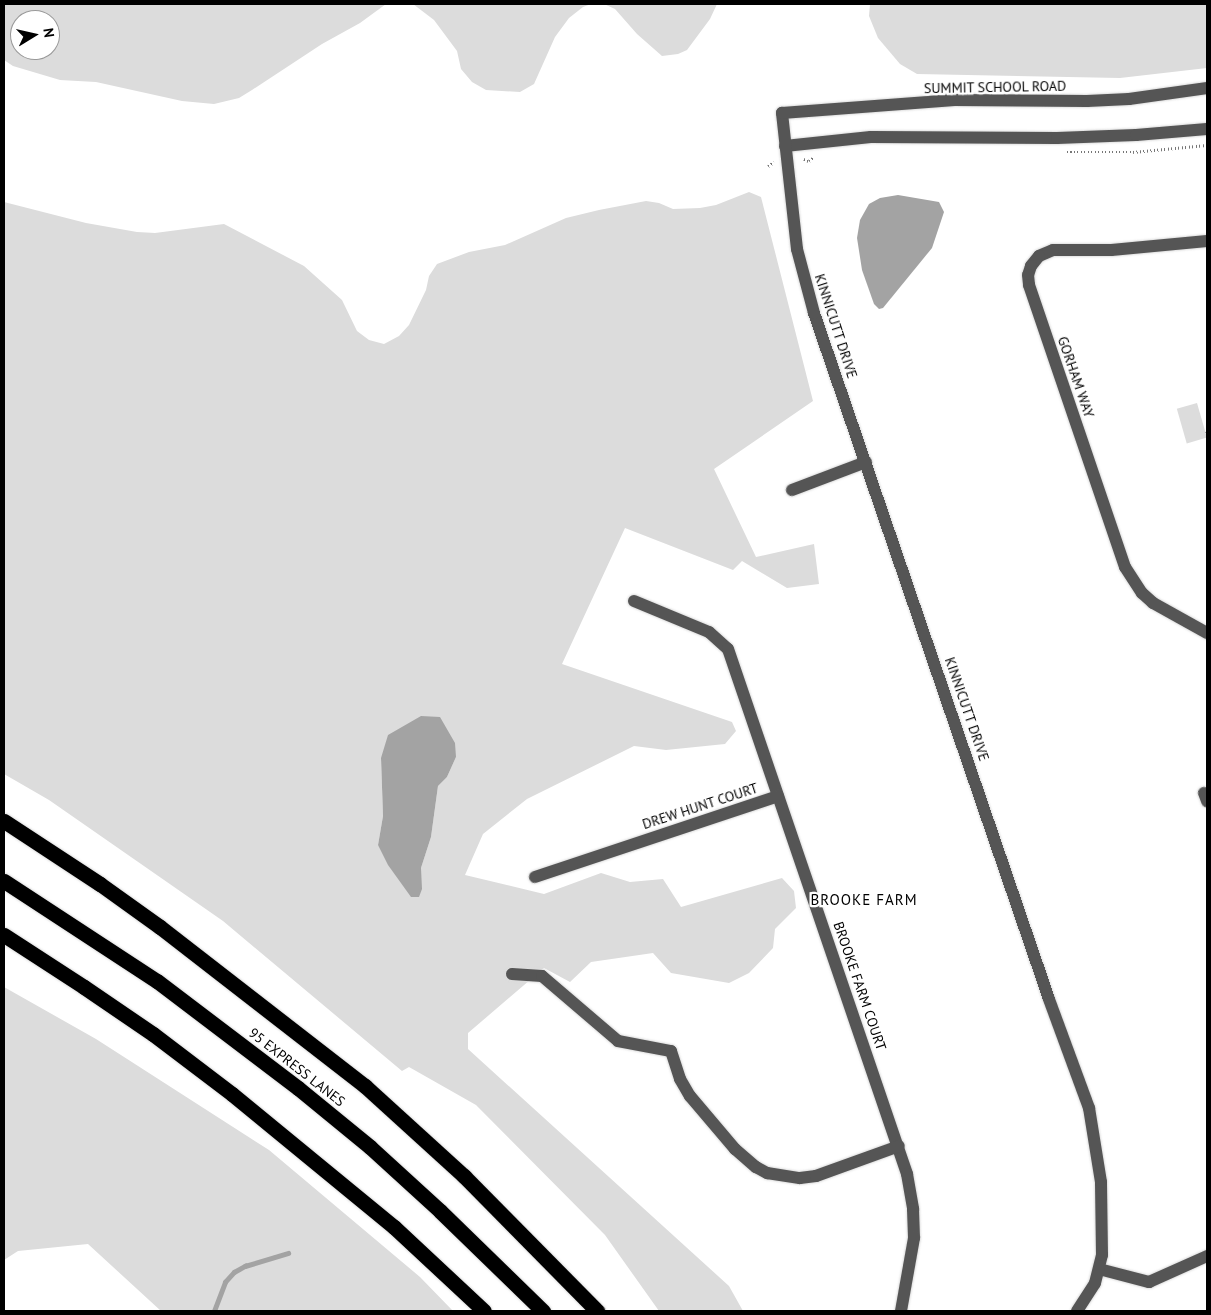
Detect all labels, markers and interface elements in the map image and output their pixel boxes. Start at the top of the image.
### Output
north arrow [10,10,60,60]
text: N [39,27,58,39]
street label: SUMMIT SCHOOL ROAD [923,77,1067,97]
street label: KINNICUTT DRIVE [811,271,861,381]
street label: GORHAM WAY [1054,334,1098,420]
street label: KINNICUTT DRIVE [941,655,993,763]
street label: DREW HUNT COURT [640,779,760,833]
district label: BROOKE FARM [809,891,919,909]
street label: BROOKE FARM COURT [830,919,890,1053]
street label: 95 EXPRESS LANES [246,1024,348,1110]

